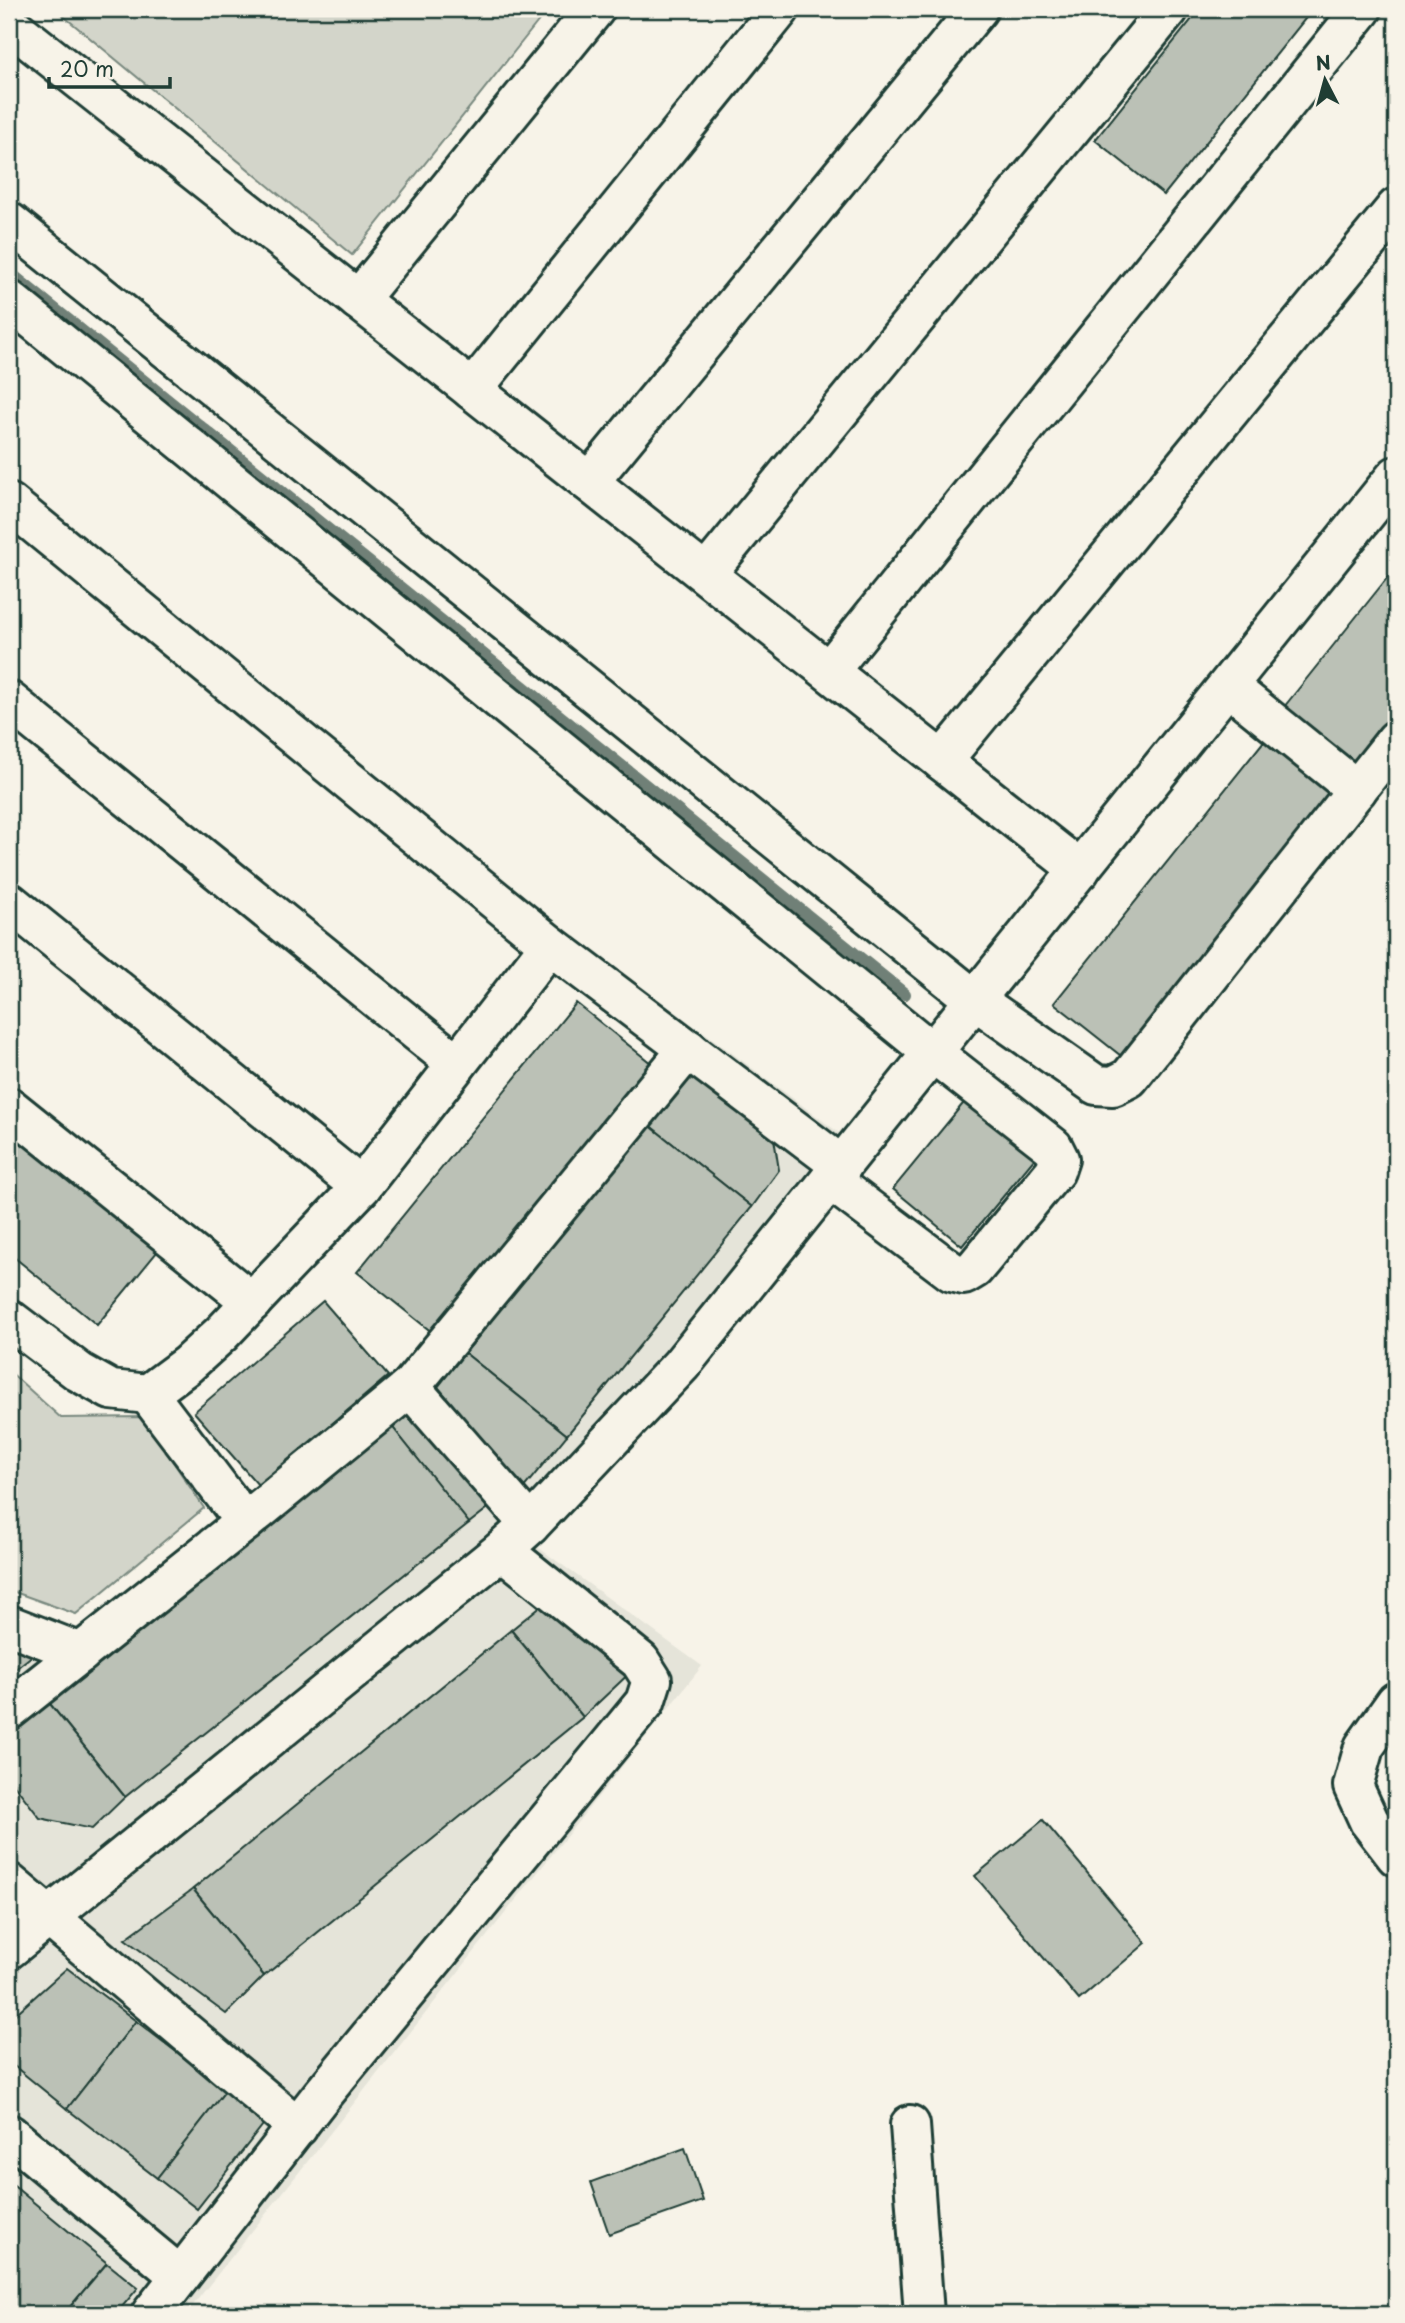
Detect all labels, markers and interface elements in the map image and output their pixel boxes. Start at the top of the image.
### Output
scale bar [49,46,170,90]
north arrow [1290,46,1360,116]
text: N [1314,47,1332,77]
text: 20 m [60,52,114,84]

